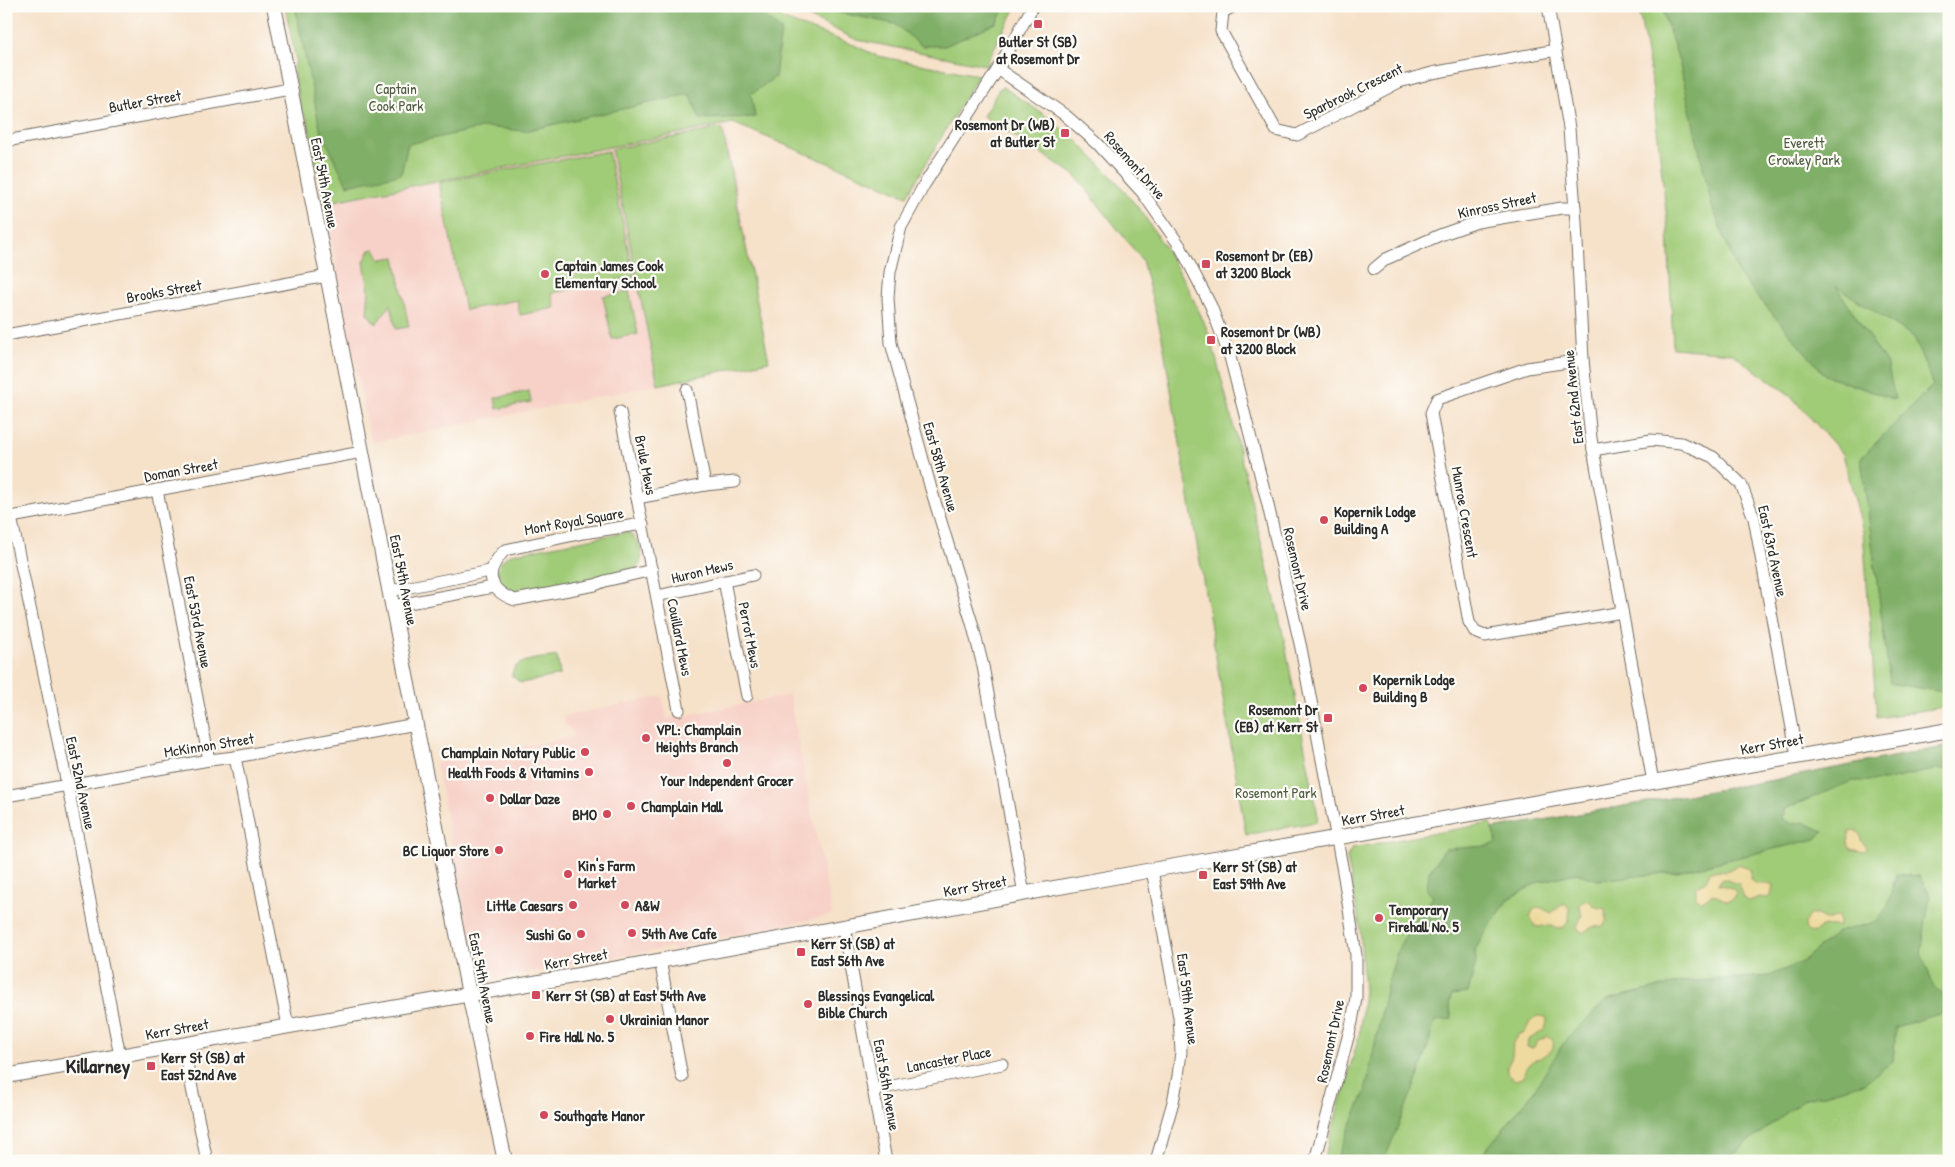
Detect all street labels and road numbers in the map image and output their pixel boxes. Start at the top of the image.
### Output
street label: Sparbrook Crescent [1300,57,1407,124]
street label: Butler Street [107,84,184,118]
street label: Rosemont Drive [1099,126,1171,204]
street label: East 54th Avenue [306,136,344,230]
street label: Kinross Street [1456,186,1539,224]
street label: Brooks Street [125,274,204,308]
street label: East 62nd Avenue [1558,349,1588,445]
street label: East 58th Avenue [918,420,964,514]
street label: Brule Mews [630,433,662,497]
street label: Doman Street [143,453,220,487]
street label: Munroe Crescent [1447,465,1484,560]
street label: Mont Royal Square [523,502,625,540]
street label: East 63rd Avenue [1753,503,1793,599]
street label: Rosemont Drive [1278,525,1318,613]
street label: East 54th Avenue [385,533,423,627]
street label: Huron Mews [669,554,735,588]
street label: East 53rd Avenue [179,574,217,670]
street label: Couillard Mews [662,596,698,678]
street label: Perrot Mews [733,600,767,670]
street label: McKinnon Street [163,727,256,762]
street label: Kerr Street [1739,728,1806,760]
street label: East 52nd Avenue [61,735,101,831]
street label: Kerr Street [1340,799,1407,831]
street label: Kerr Street [942,870,1009,902]
street label: East 54th Avenue [464,931,502,1025]
street label: Kerr Street [543,943,610,975]
street label: East 59th Avenue [1172,952,1204,1046]
street label: Rosemont Drive [1311,997,1349,1084]
street label: Kerr Street [144,1013,211,1045]
street label: East 56th Avenue [869,1038,905,1132]
street label: Lancaster Place [905,1041,993,1077]

